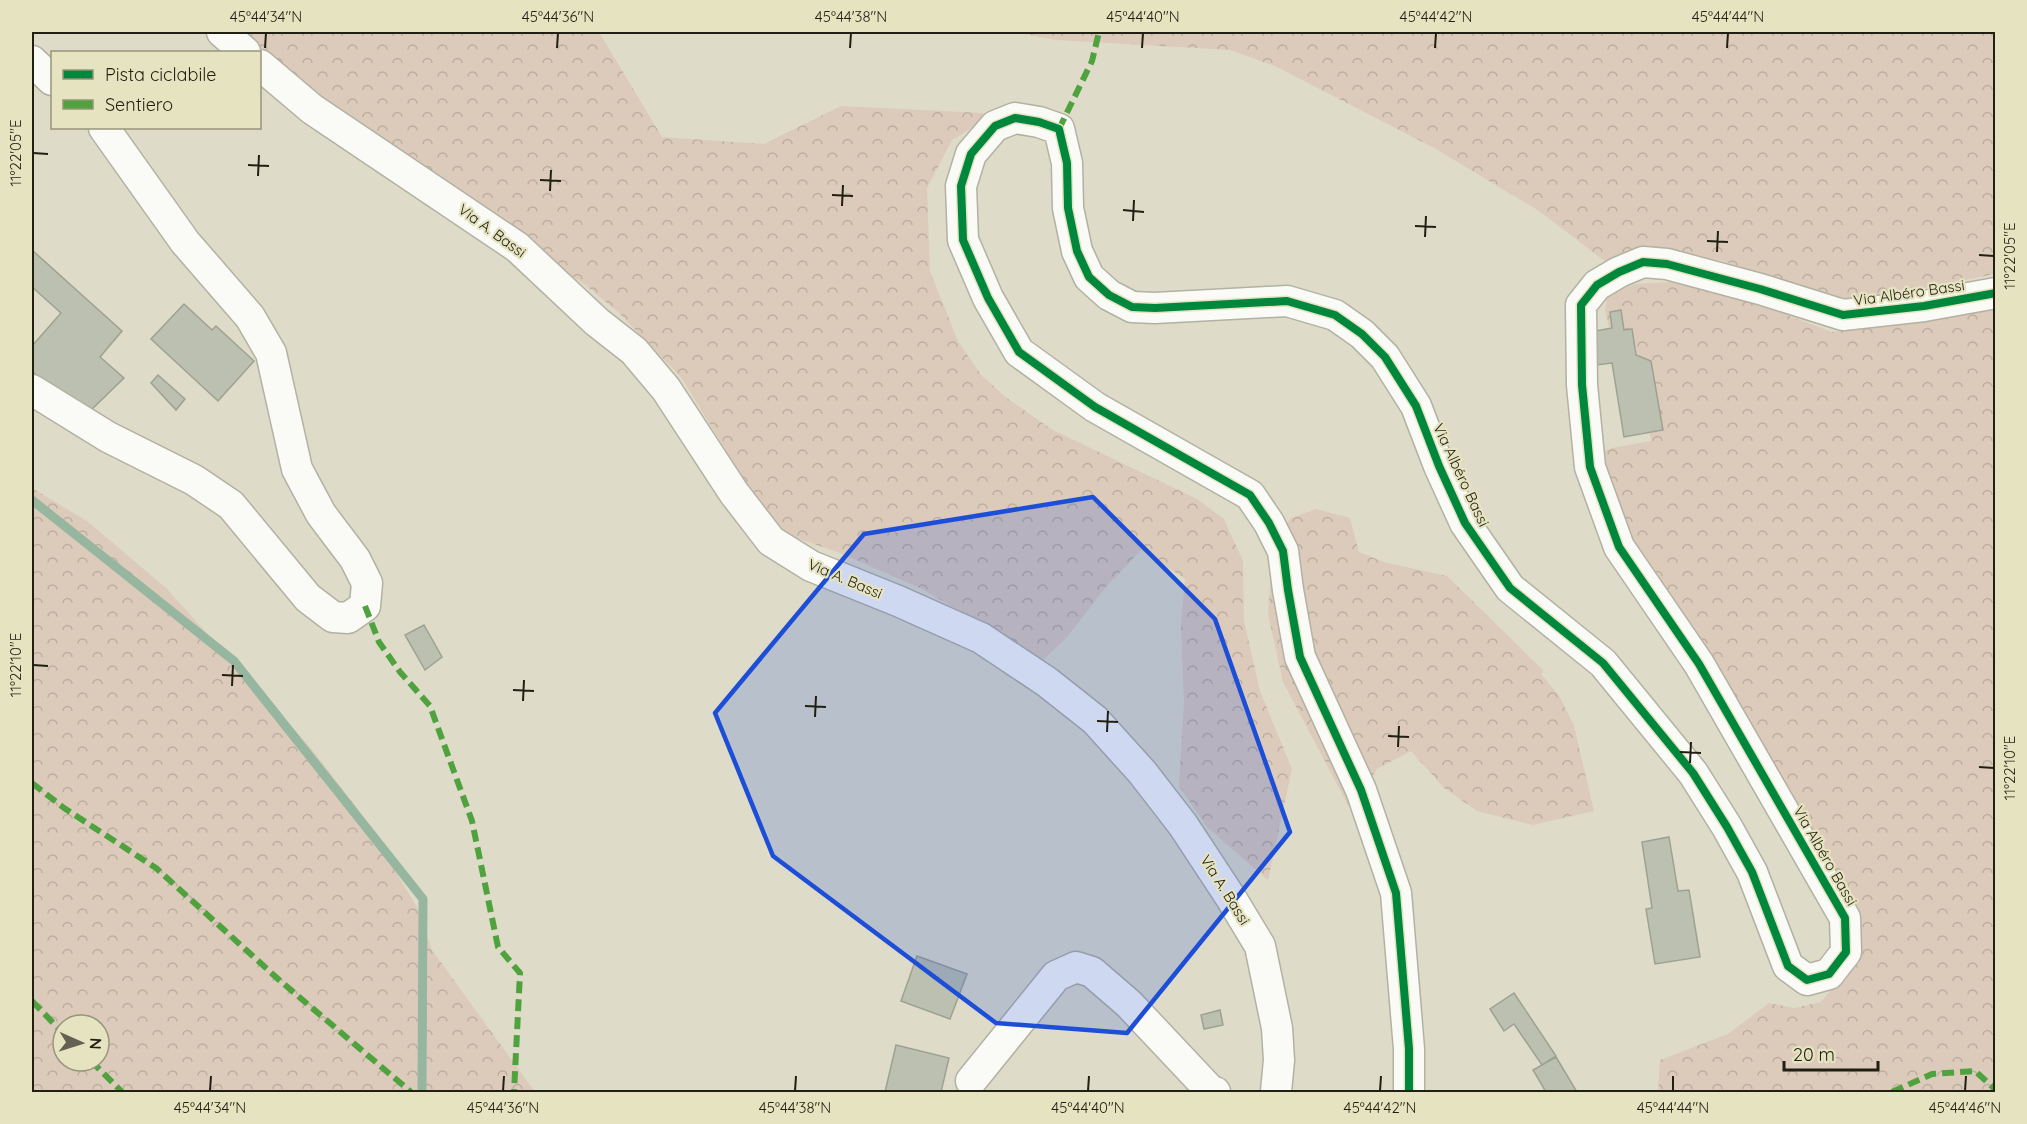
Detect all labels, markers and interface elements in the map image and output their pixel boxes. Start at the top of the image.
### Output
text: 45°44'34"N [230,7,302,26]
text: 45°44'36"N [522,7,594,26]
text: 45°44'38"N [815,7,887,26]
text: 45°44'40"N [1106,7,1180,26]
text: 45°44'42"N [1400,7,1472,26]
text: 45°44'44"N [1692,7,1764,26]
legend [51,51,261,129]
text: Pista ciclabile [105,63,216,86]
text: Sentiero [105,93,173,116]
text: 11°22'05"E [6,120,25,186]
street label: Via A. Bassi [455,200,530,262]
text: 11°22'05"E [2000,223,2019,289]
street label: Via Albéro Bassi [1852,275,1966,310]
street label: Via Albéro Bassi [1429,420,1494,529]
street label: Via A. Bassi [805,554,885,603]
text: 11°22'10"E [6,633,25,697]
text: 11°22'10"E [2000,736,2019,800]
street label: Via Albéro Bassi [1789,803,1862,909]
street label: Via A. Bassi [1196,851,1254,928]
north arrow [51,1013,111,1073]
scale bar [1784,1034,1878,1072]
text: N [86,1037,106,1050]
text: 20 m [1793,1043,1835,1066]
text: 45°44'34"N [174,1098,246,1117]
text: 45°44'36"N [467,1098,539,1117]
text: 45°44'38"N [759,1098,831,1117]
text: 45°44'40"N [1051,1098,1125,1117]
text: 45°44'42"N [1344,1098,1416,1117]
text: 45°44'44"N [1637,1098,1709,1117]
text: 45°44'46"N [1929,1098,2001,1117]

